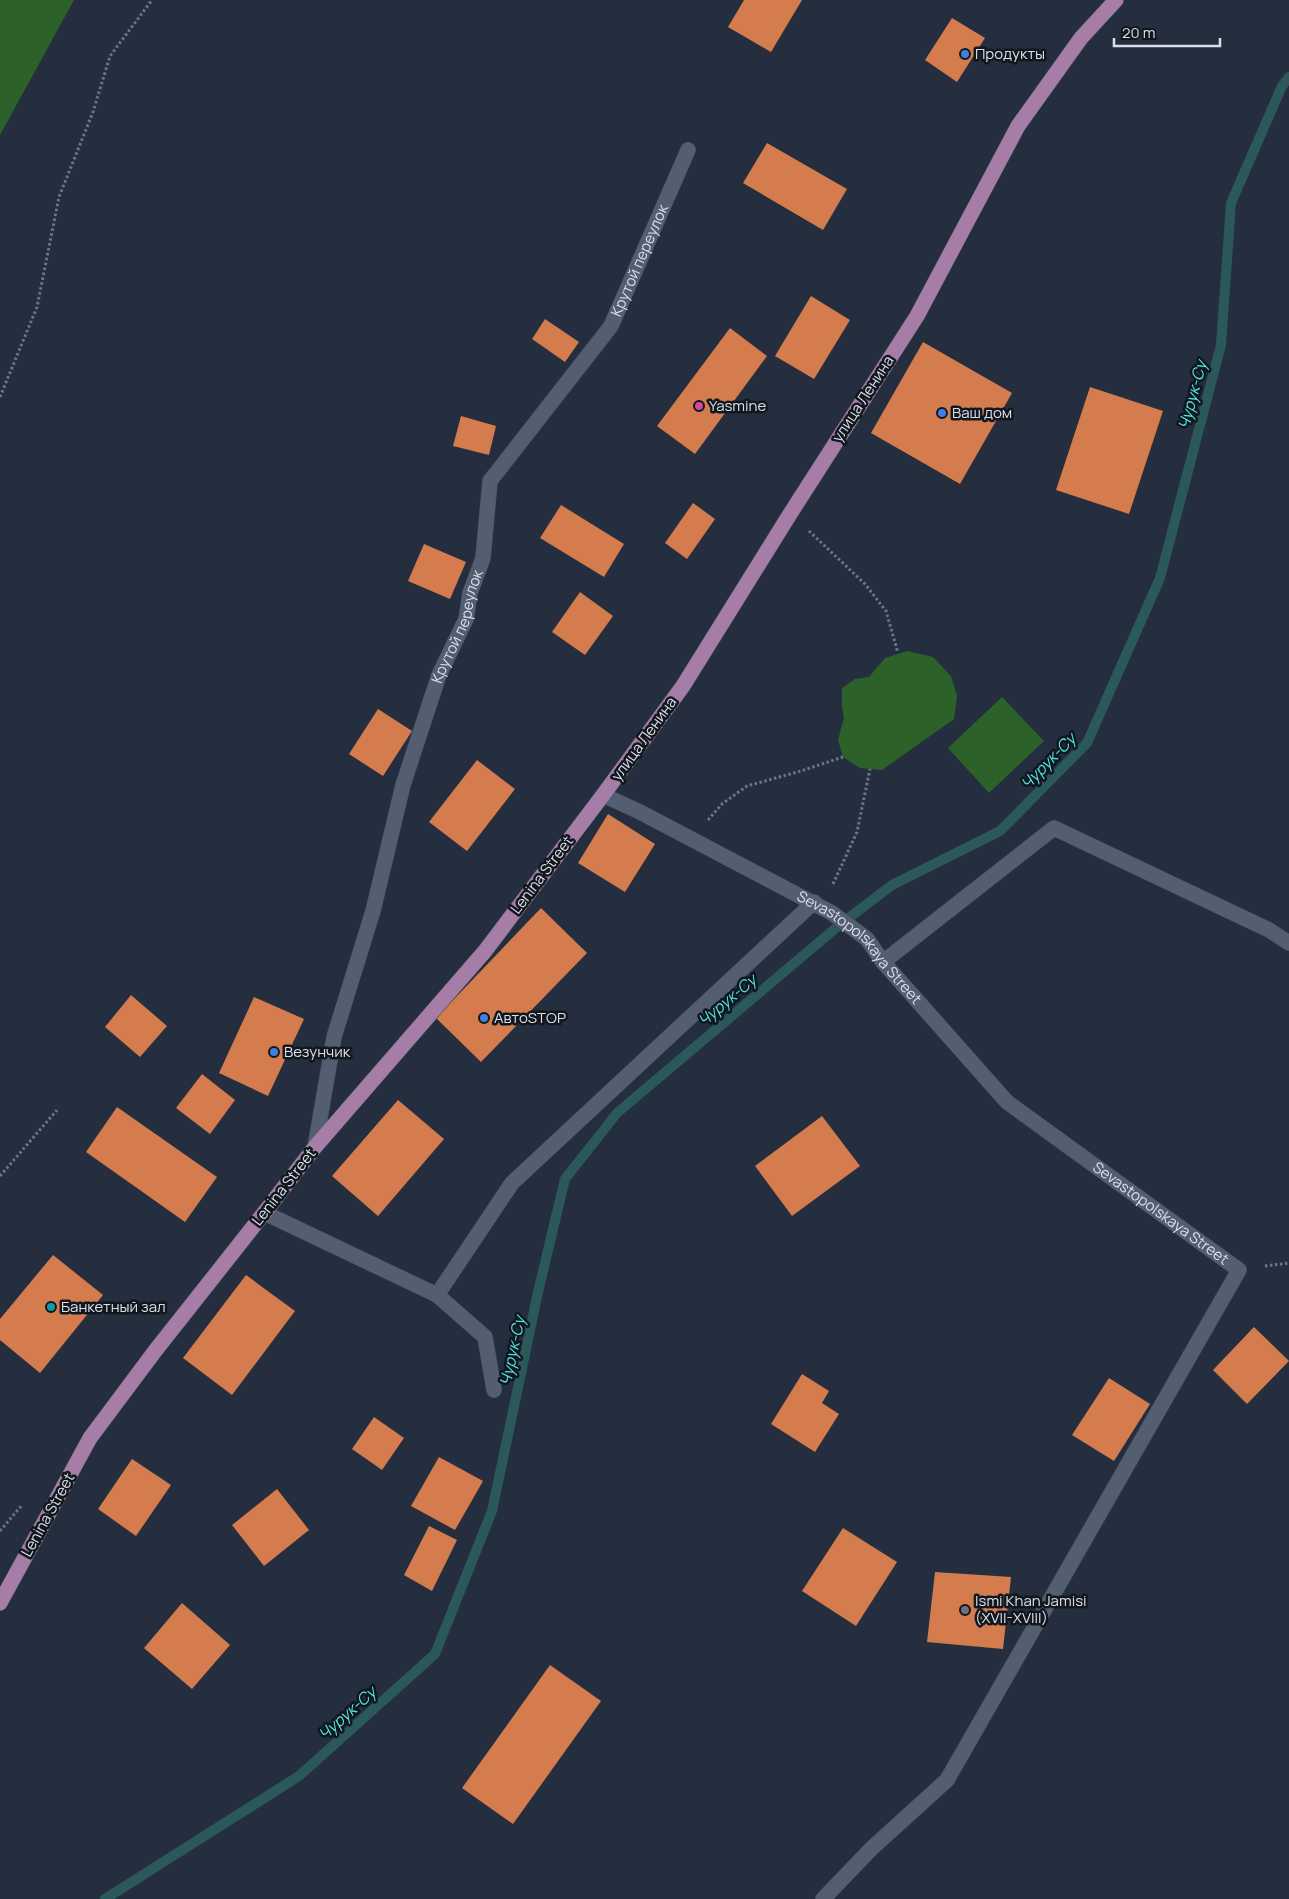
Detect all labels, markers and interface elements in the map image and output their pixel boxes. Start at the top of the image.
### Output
scale bar [1114,15,1220,47]
text: 20 m [1122,22,1155,43]
place label: Продукты [975,43,1045,64]
marker: Продукты [959,48,971,60]
street label: Крутой переулок [605,200,673,320]
street label: улица Ленина [827,351,898,446]
water label: Чурук-Су [1172,356,1212,432]
place label: Yasmine [709,395,766,416]
marker: Yasmine [693,400,705,412]
place label: Ваш дом [952,402,1012,423]
marker: Ваш дом [936,407,948,419]
street label: Крутой переулок [426,566,488,686]
street label: улица Ленина [606,692,681,785]
water label: Чурук-Су [1016,726,1082,794]
street label: Lenina Street [505,831,578,918]
street label: Sevastopolskaya Street [793,885,927,1009]
water label: Чурук-Су [693,967,763,1031]
place label: АвтоSTOP [494,1007,566,1028]
marker: АвтоSTOP [478,1012,490,1024]
place label: Везунчик [284,1041,351,1062]
marker: Везунчик [268,1046,280,1058]
street label: Lenina Street [247,1144,320,1230]
street label: Sevastopolskaya Street [1089,1156,1233,1269]
place label: Банкетный зал [61,1296,166,1317]
marker: Банкетный зал [45,1301,57,1313]
water label: Чурук-Су [494,1312,531,1388]
street label: Lenina Street [16,1469,79,1560]
place label: Ismi Khan Jamisi (XVII-XVIII) [975,1590,1087,1628]
marker: Ismi Khan Jamisi (XVII-XVIII) [959,1604,971,1616]
water label: Чурук-Су [313,1680,382,1745]

